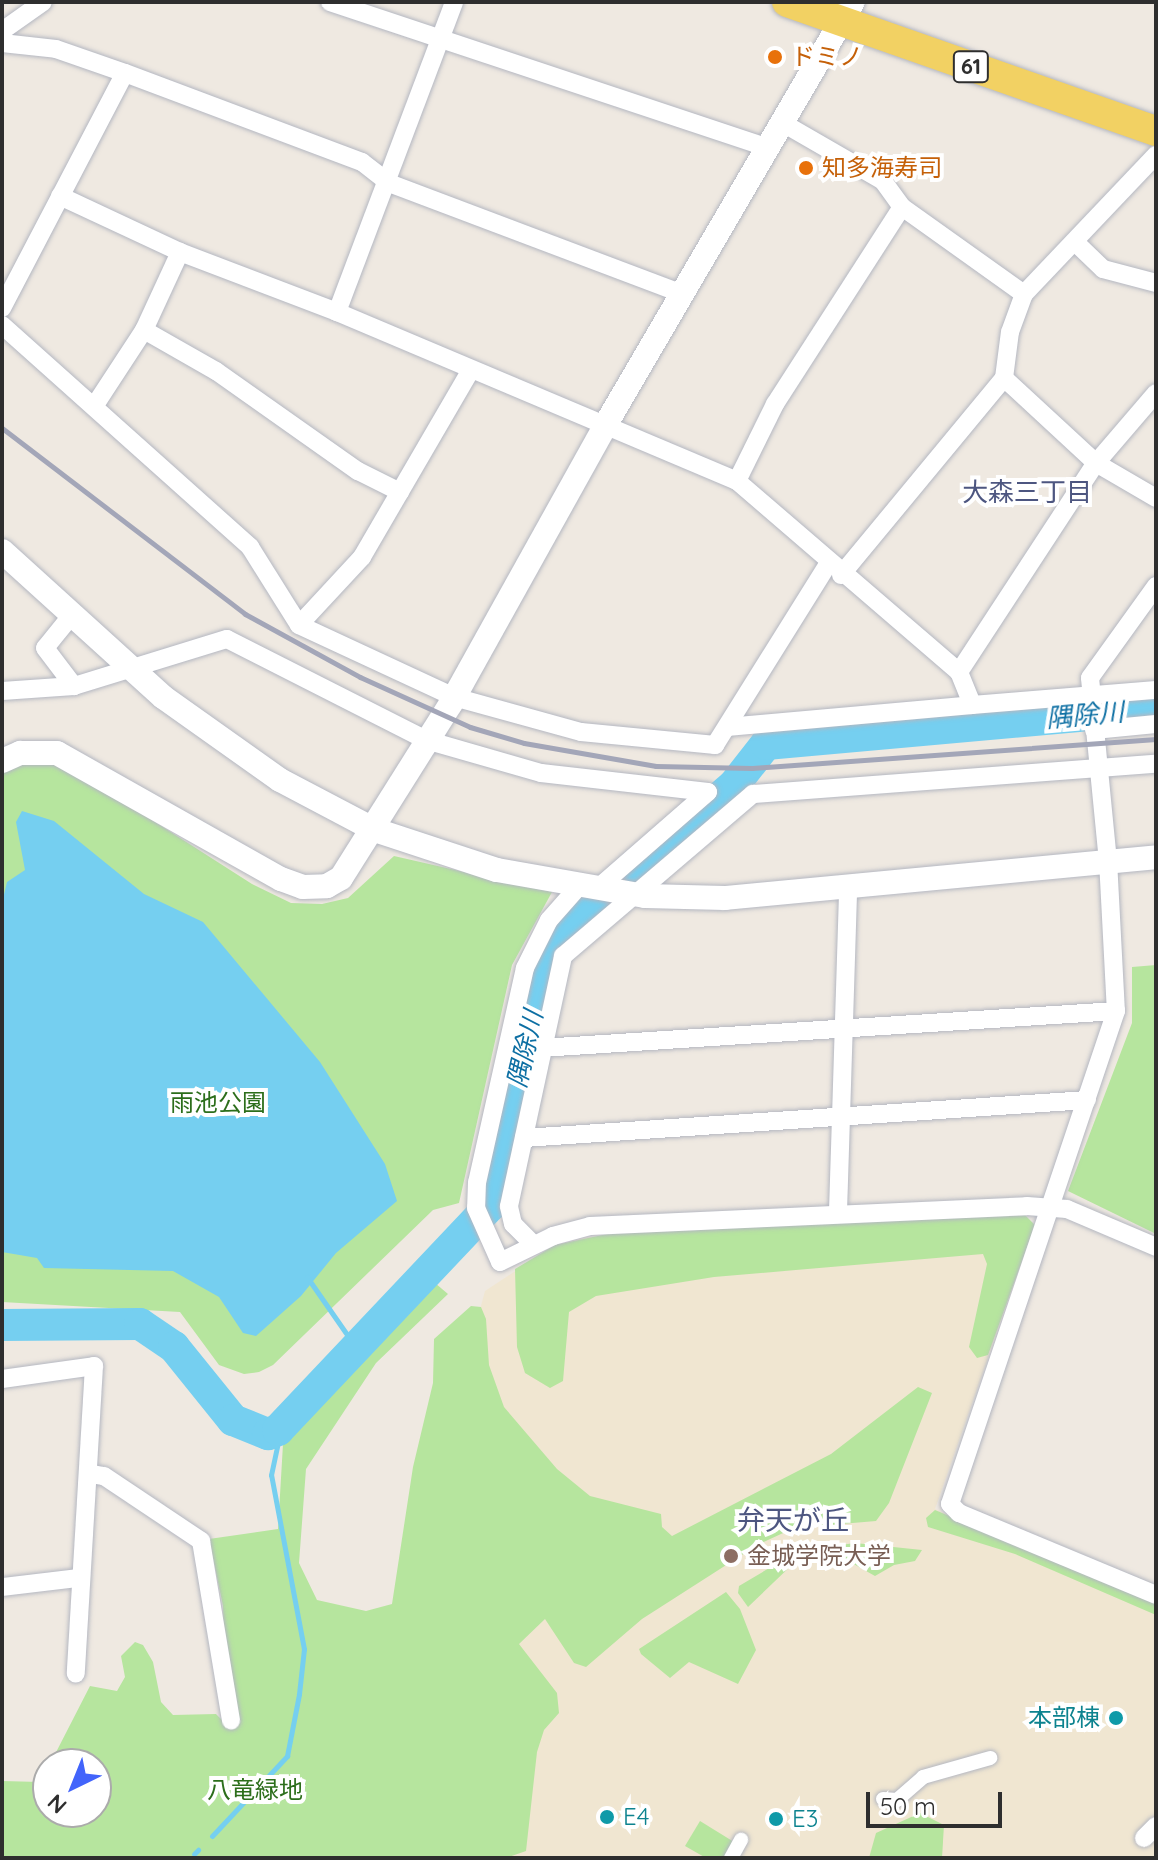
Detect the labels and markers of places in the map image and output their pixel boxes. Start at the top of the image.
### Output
place label: ドミノ [791,43,863,71]
marker: ドミノ [766,48,784,66]
place label: 知多海寿司 [822,154,942,182]
marker: 知多海寿司 [797,159,815,177]
place label: 金城学院大学 [747,1542,891,1570]
marker: 金城学院大学 [722,1547,740,1565]
place label: 本部棟 [1028,1704,1100,1732]
marker: 本部棟 [1107,1709,1125,1727]
place label: E4 [623,1803,649,1831]
place label: E3 [792,1805,818,1833]
marker: E4 [598,1808,616,1826]
marker: E3 [767,1810,785,1828]

